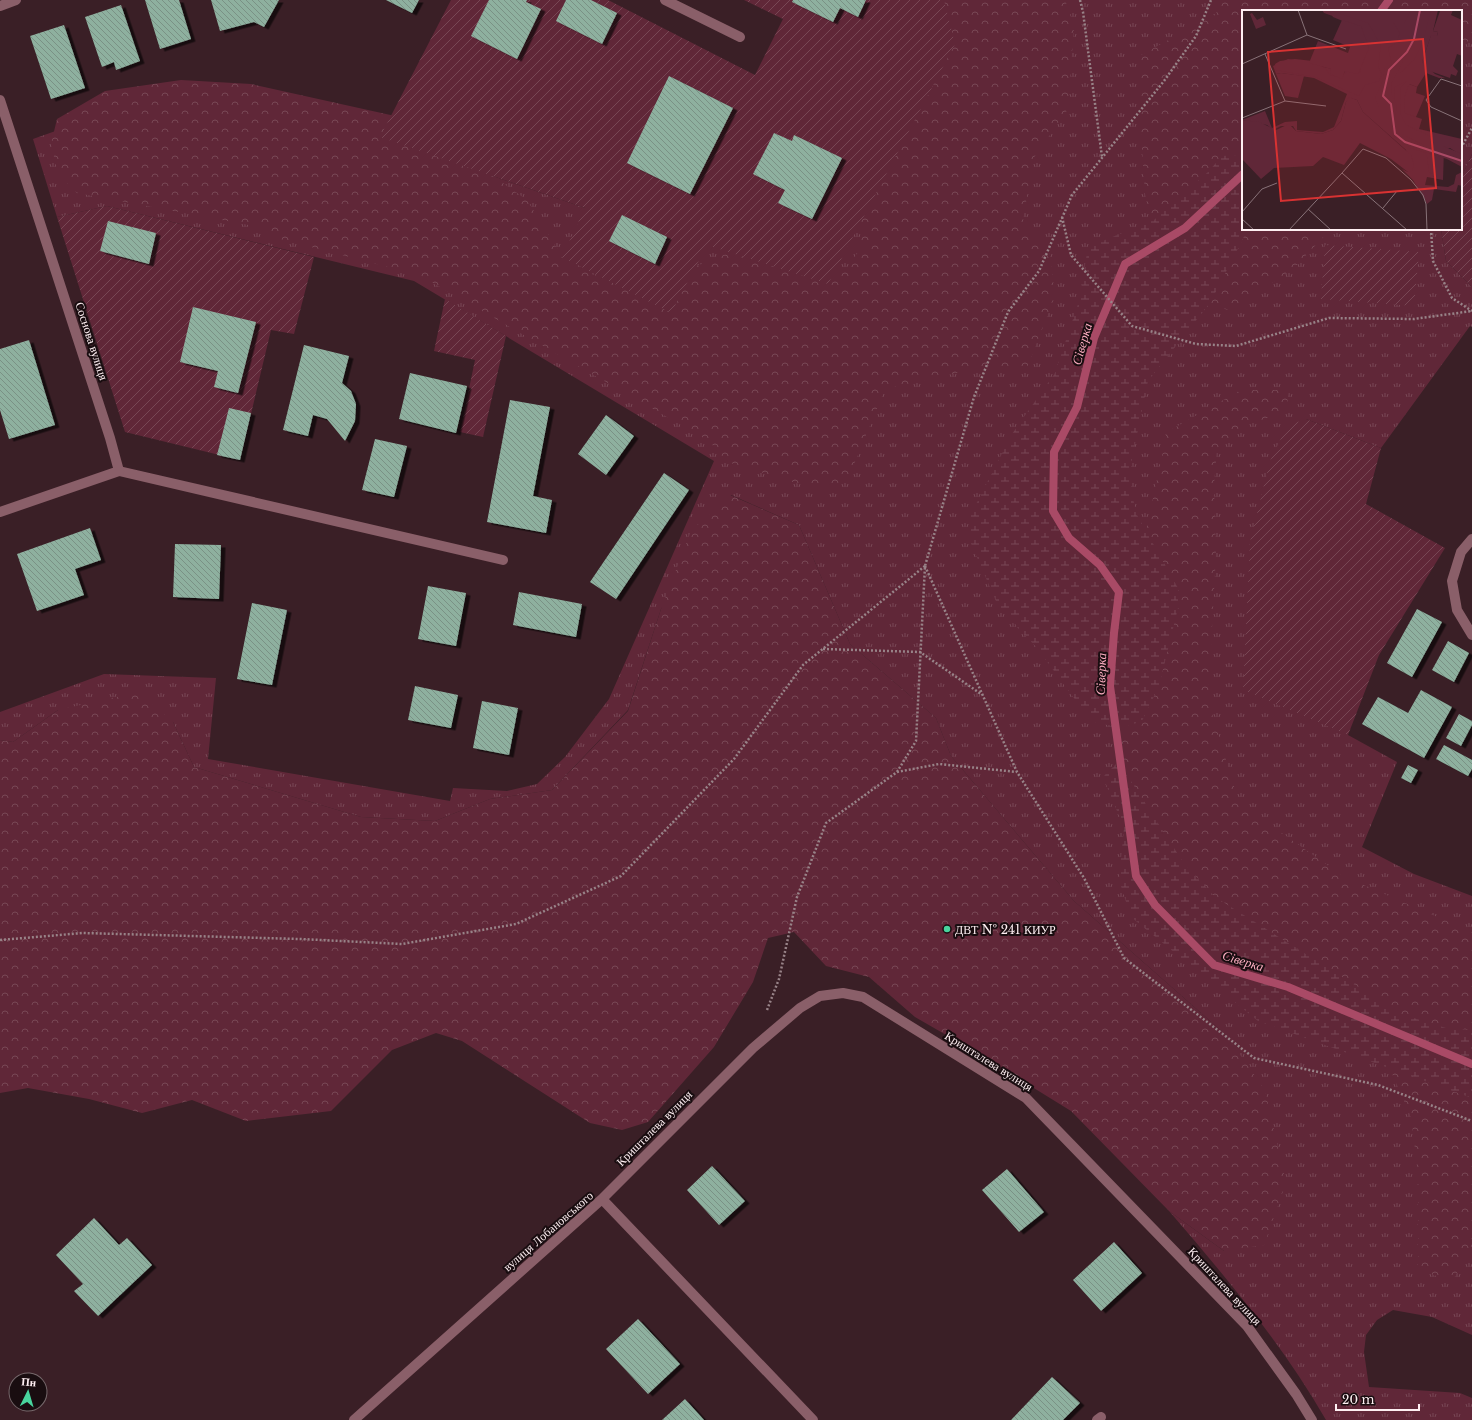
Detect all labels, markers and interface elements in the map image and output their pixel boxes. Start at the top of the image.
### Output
inset map [1242,10,1462,230]
street label: Соснова вулиця [72,300,112,382]
water label: Сіверка [1068,321,1096,367]
water label: Сіверка [1092,652,1110,696]
place label: ДВТ № 241 КИУР [955,922,1056,937]
marker: ДВТ № 241 КИУР [942,924,952,934]
water label: Сіверка [1220,947,1266,975]
street label: Кришталева вулиця [942,1028,1036,1094]
street label: Кришталева вулиця [613,1087,695,1169]
street label: вулиця Лобановського [500,1188,596,1274]
street label: Кришталева вулиця [1185,1244,1265,1328]
north arrow [8,1372,48,1412]
text: Пн [21,1374,38,1390]
scale bar [1336,1386,1419,1412]
text: 20 m [1342,1392,1374,1407]

